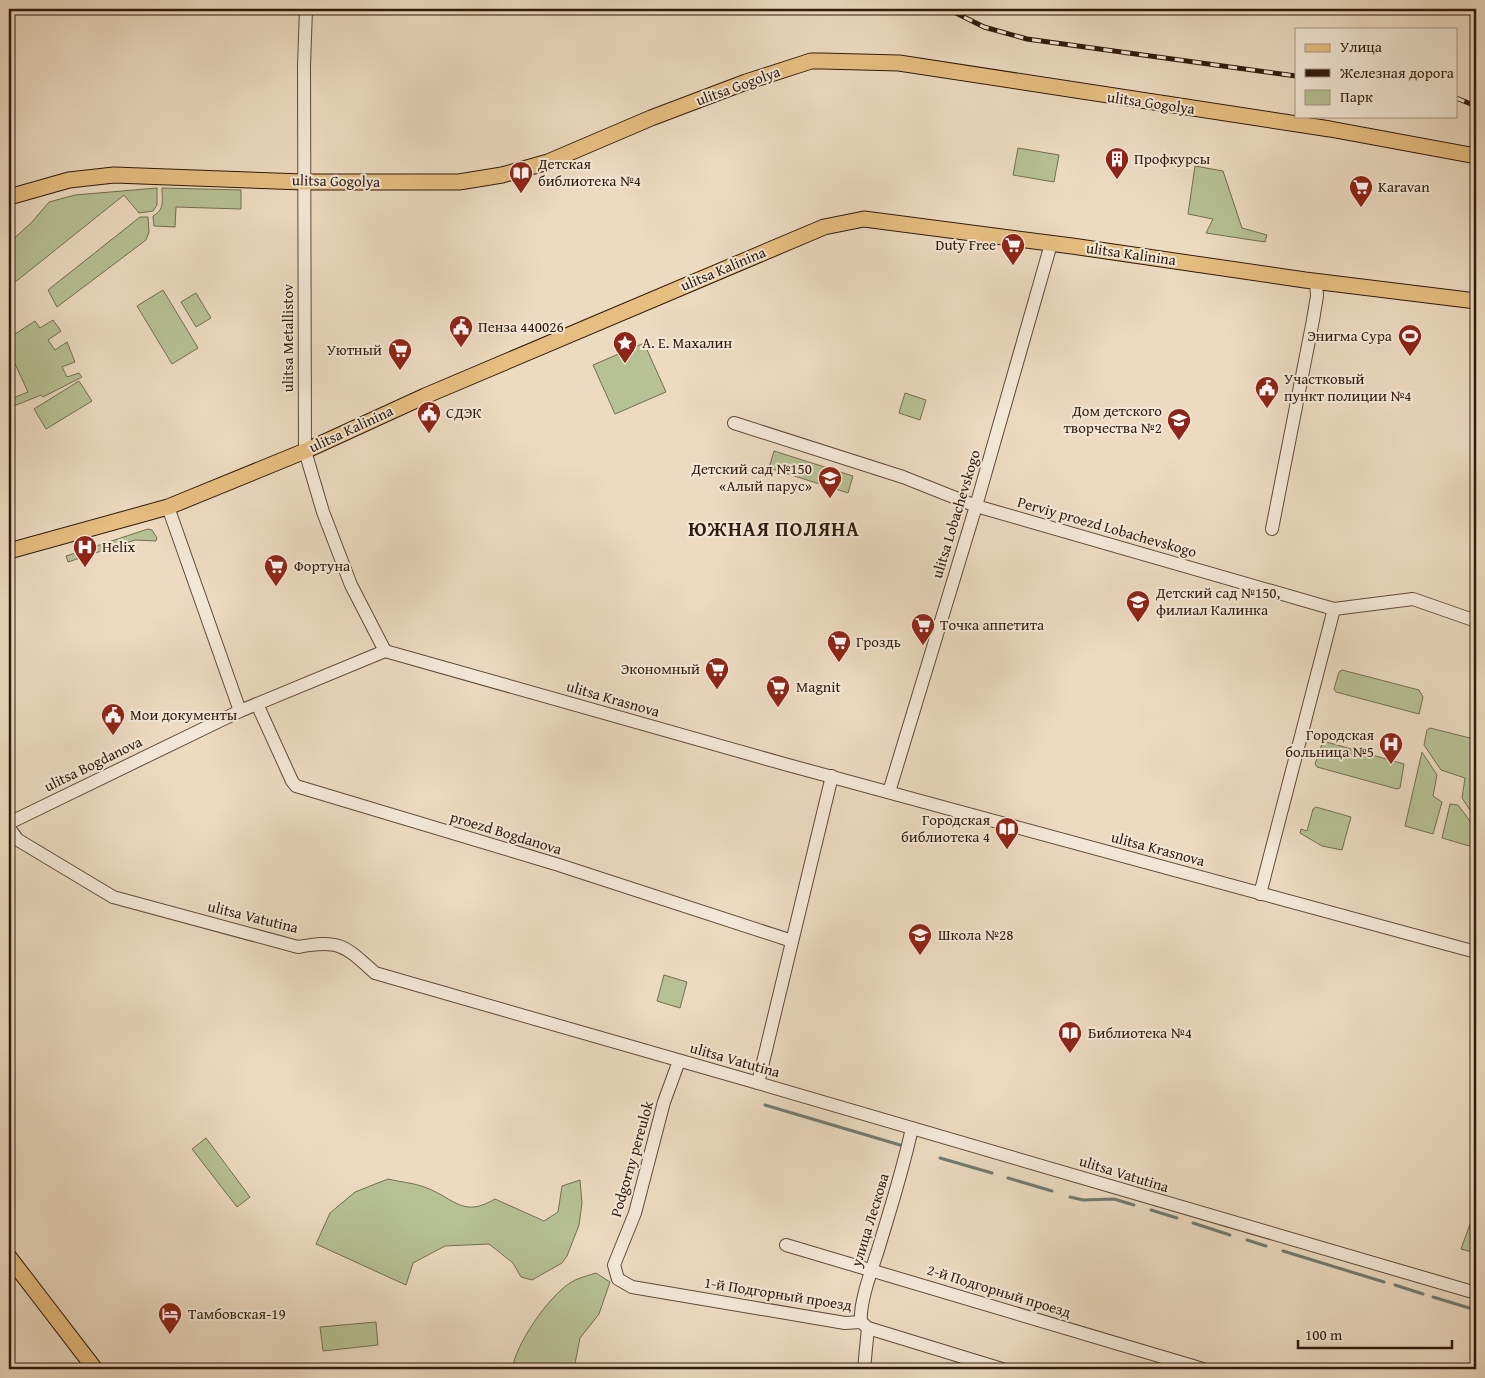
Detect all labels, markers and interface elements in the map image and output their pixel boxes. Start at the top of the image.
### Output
legend [1295,28,1458,118]
text: Улица [1340,36,1383,57]
street label: ulitsa Gogolya [693,61,783,111]
text: Железная дорога [1339,62,1455,83]
street label: ulitsa Gogolya [1106,86,1196,119]
text: Парк [1340,86,1373,107]
building icon: Профкурсы [1104,146,1130,180]
place label: Профкурсы [1134,148,1211,169]
place label: Детская библиотека №4 [537,153,641,191]
library icon: Детская библиотека №4 [508,160,534,194]
street label: ulitsa Gogolya [292,169,380,192]
supermarket icon: Karavan [1348,174,1374,208]
place label: Karavan [1378,176,1430,197]
supermarket icon: Duty Free [1000,232,1026,266]
place label: Duty Free [935,234,996,255]
street label: ulitsa Kalinina [1085,237,1177,270]
street label: ulitsa Kalinina [677,241,769,296]
street label: ulitsa Metallistov [277,283,298,392]
public building icon: Пенза 440026 [448,314,474,348]
place label: Пенза 440026 [478,316,564,337]
sports icon: Энигма Сура [1397,323,1423,357]
place label: Энигма Сура [1307,325,1393,346]
place icon: А. Е. Махалин [612,330,638,364]
place label: А. Е. Махалин [642,332,732,353]
supermarket icon: Уютный [387,337,413,371]
place label: Уютный [327,339,382,360]
place label: Участковый пункт полиции №4 [1284,368,1412,406]
public building icon: Участковый пункт полиции №4 [1254,375,1280,409]
street label: ulitsa Kalinina [305,400,396,457]
public building icon: СДЭК [416,400,442,434]
place label: Дом детского творчества №2 [1064,400,1162,438]
place label: СДЭК [446,402,482,423]
school or university icon: Дом детского творчества №2 [1166,407,1192,441]
street label: ulitsa Lobachevskogo [926,447,985,581]
place label: Детский сад №150 «Алый парус» [690,458,812,496]
school or university icon: Детский сад №150 «Алый парус» [817,465,843,499]
street label: Perviy proezd Lobachevskogo [1015,491,1200,562]
district label: ЮЖНАЯ ПОЛЯНА [688,514,860,543]
hospital icon: Helix [72,534,98,568]
place label: Helix [102,536,135,557]
supermarket icon: Фортуна [263,553,289,587]
place label: Фортуна [294,555,351,576]
place label: Детский сад №150, филиал Калинка [1155,582,1281,620]
school or university icon: Детский сад №150, филиал Калинка [1125,589,1151,623]
supermarket icon: Точка аппетита [910,612,936,646]
place label: Точка аппетита [940,614,1045,635]
supermarket icon: Гроздь [826,629,852,663]
place label: Гроздь [856,631,901,652]
supermarket icon: Экономный [704,656,730,690]
place label: Экономный [621,658,700,679]
supermarket icon: Magnit [765,674,791,708]
street label: ulitsa Krasnova [564,675,662,722]
place label: Magnit [796,676,841,697]
public building icon: Мои документы [100,702,126,736]
place label: Мои документы [130,704,238,725]
place label: Городская больница №5 [1285,724,1374,762]
street label: ulitsa Bogdanova [40,731,145,796]
hospital icon: Городская больница №5 [1378,731,1404,765]
street label: proezd Bogdanova [448,806,564,859]
place label: Городская библиотека 4 [901,809,990,847]
library icon: Городская библиотека 4 [994,816,1020,850]
street label: ulitsa Krasnova [1109,826,1207,871]
street label: ulitsa Vatutina [206,895,301,938]
school or university icon: Школа №28 [907,922,933,956]
place label: Школа №28 [938,924,1013,945]
library icon: Библиотека №4 [1057,1020,1083,1054]
place label: Библиотека №4 [1088,1022,1192,1043]
street label: ulitsa Vatutina [688,1037,783,1082]
street label: Podgorny pereulok [605,1098,658,1219]
street label: ulitsa Vatutina [1077,1150,1172,1197]
street label: улица Лескова [845,1170,894,1270]
street label: 2-й Подгорный проезд [925,1259,1074,1322]
street label: 1-й Подгорный проезд [703,1271,854,1316]
hotel icon: Тамбовская-19 [157,1301,183,1335]
place label: Тамбовская-19 [188,1303,286,1324]
scale bar [1298,1318,1451,1350]
text: 100 m [1305,1324,1343,1345]

